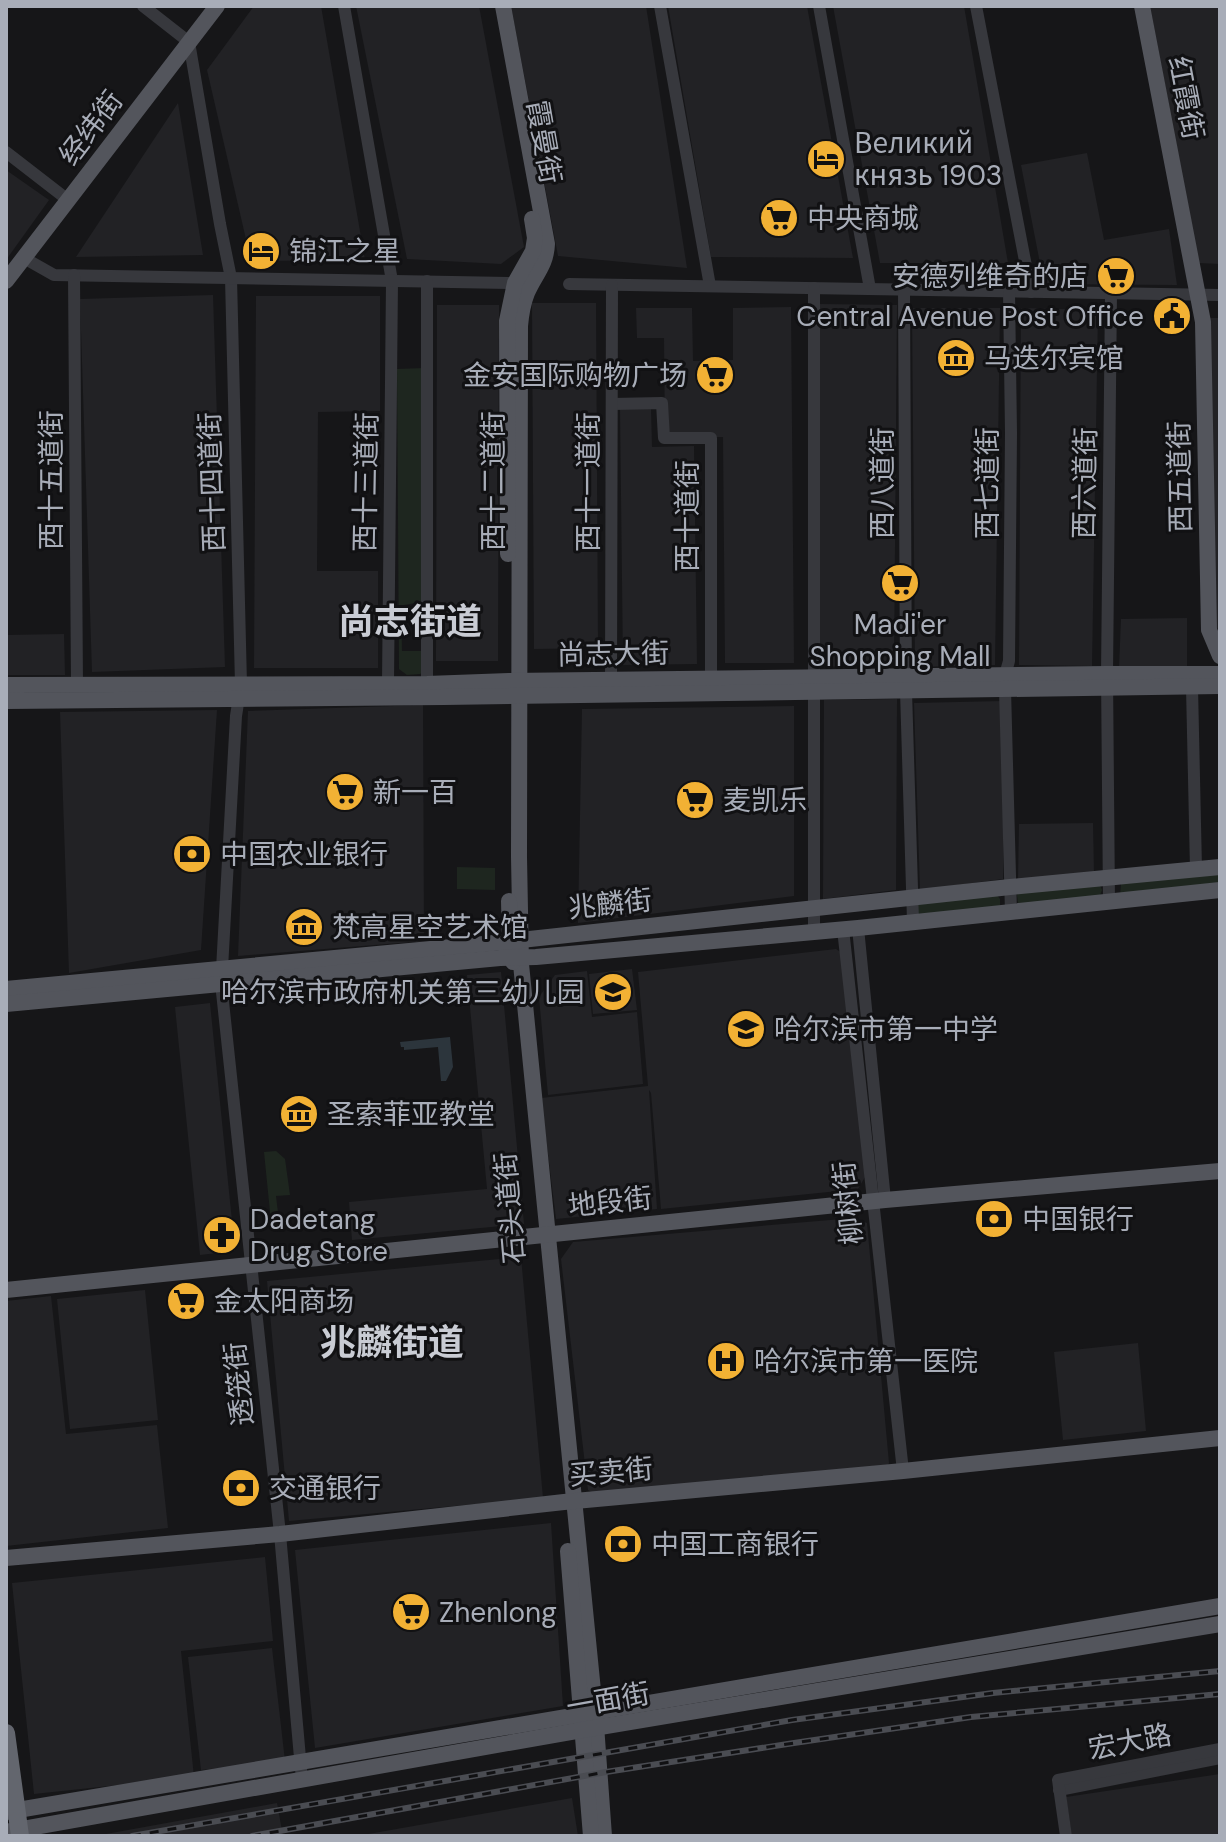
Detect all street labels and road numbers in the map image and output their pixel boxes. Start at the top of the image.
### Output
street label: 红霞街 [1160,53,1212,143]
street label: 经纬街 [51,83,131,173]
street label: 霞曼街 [518,97,570,187]
street label: 西十五道街 [33,410,70,550]
street label: 西十四道街 [191,411,233,553]
street label: 西十二道街 [475,411,512,551]
street label: 西十三道街 [346,412,386,552]
street label: 西十一道街 [570,412,607,552]
street label: 西五道街 [1161,421,1199,533]
street label: 西八道街 [864,427,901,539]
street label: 西七道街 [969,427,1006,539]
street label: 西六道街 [1066,427,1104,539]
street label: 西十道街 [669,460,706,572]
street label: 尚志大街 [557,635,669,673]
street label: 兆麟街 [566,881,654,927]
street label: 石头道街 [487,1151,533,1265]
street label: 柳树街 [825,1159,871,1247]
street label: 地段街 [566,1179,654,1225]
street label: 透笼街 [216,1340,262,1428]
street label: 买卖街 [568,1450,654,1494]
street label: 一面街 [563,1674,653,1726]
street label: 宏大路 [1085,1716,1175,1768]

